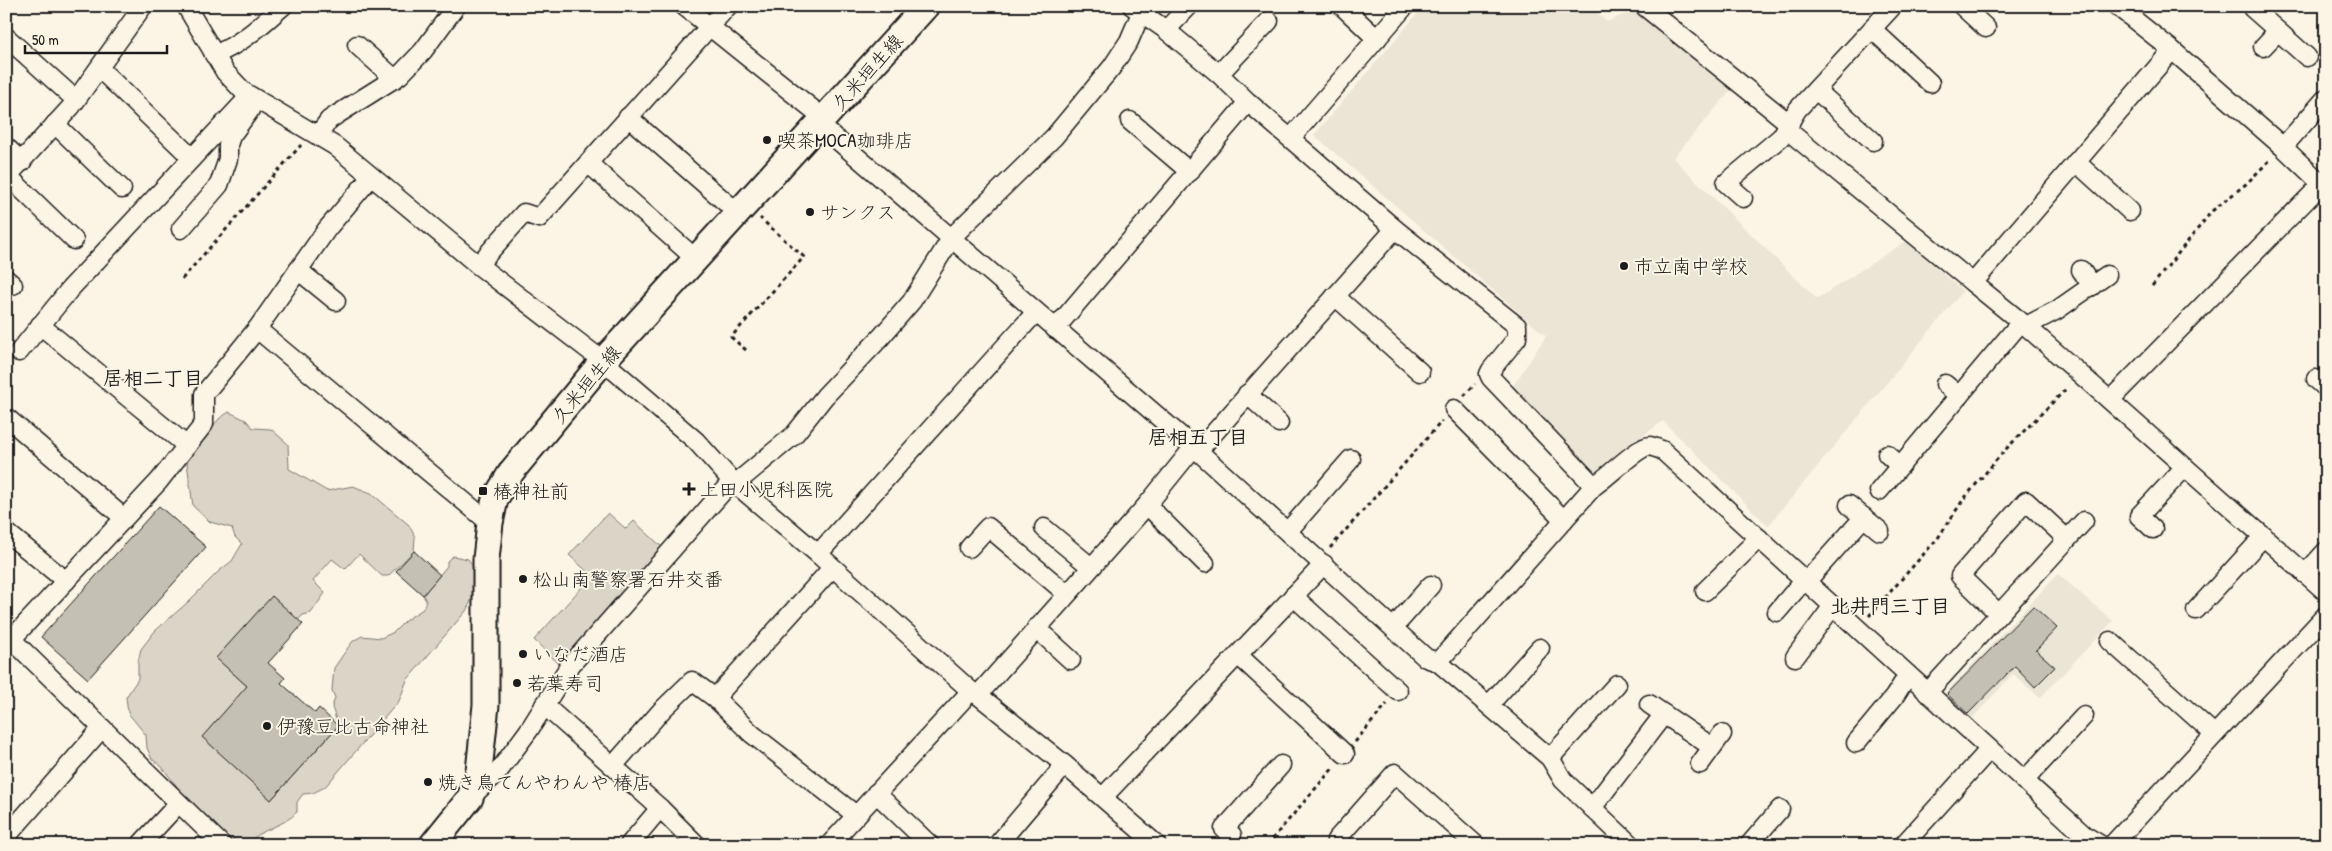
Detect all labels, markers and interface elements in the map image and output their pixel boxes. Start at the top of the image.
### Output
scale bar [25,22,168,54]
street label: 久米垣生線 [826,28,908,116]
text: 50 m [32,29,59,50]
place label: 喫茶MOCA珈琲店 [777,127,914,153]
marker: 喫茶MOCA珈琲店 [761,134,773,146]
place label: サンクス [820,199,896,225]
marker: サンクス [804,206,816,218]
place label: 市立南中学校 [1634,253,1748,279]
marker: 市立南中学校 [1618,260,1630,272]
street label: 久米垣生線 [546,339,626,429]
district label: 居相二丁目 [103,364,203,391]
district label: 居相五丁目 [1148,423,1248,450]
place label: 上田小児科医院 [700,476,833,502]
place label: 椿神社前 [493,478,569,504]
marker: 上田小児科医院 [682,482,696,496]
marker: 椿神社前 [477,485,489,497]
place label: 松山南警察署石井交番 [533,566,723,592]
marker: 松山南警察署石井交番 [517,573,529,585]
district label: 北井門三丁目 [1830,592,1950,619]
place label: いなだ酒店 [533,641,628,667]
marker: いなだ酒店 [517,648,529,660]
place label: 若葉寿司 [527,670,603,696]
marker: 若葉寿司 [511,677,523,689]
place label: 伊豫豆比古命神社 [277,713,429,739]
marker: 伊豫豆比古命神社 [261,720,273,732]
place label: 焼き鳥てんやわんや 椿店 [438,769,651,795]
marker: 焼き鳥てんやわんや 椿店 [422,776,434,788]

